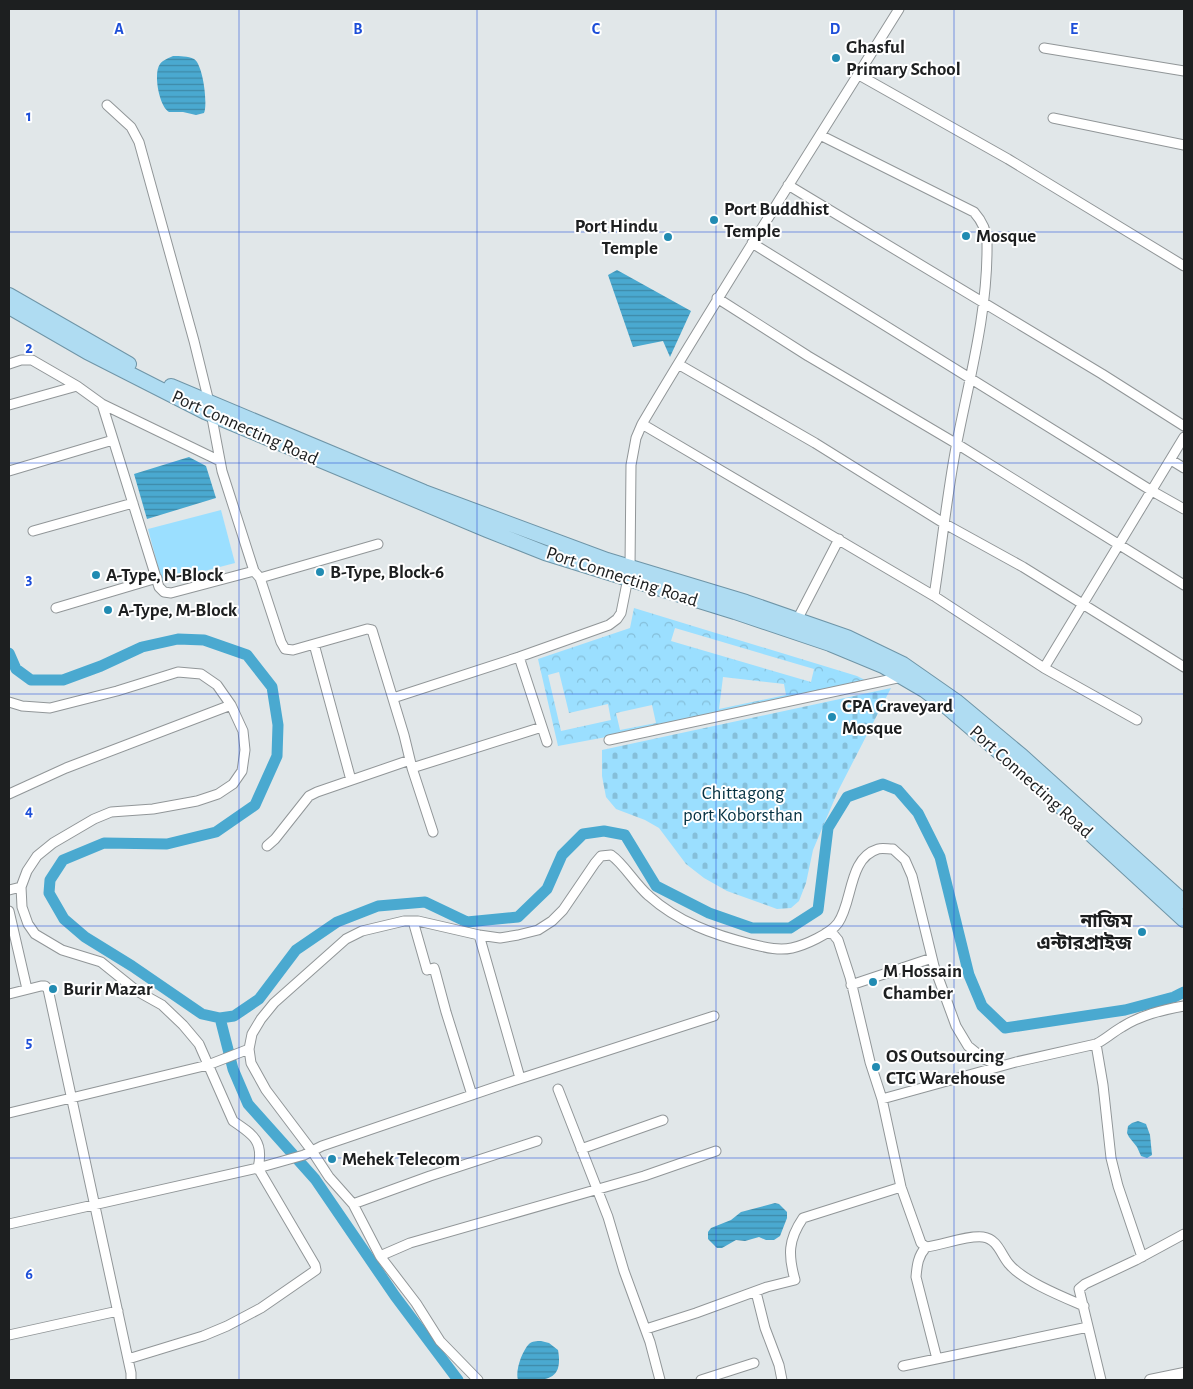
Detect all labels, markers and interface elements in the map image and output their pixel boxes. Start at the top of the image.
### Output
text: A [114,21,124,37]
text: B [353,21,363,37]
text: C [592,21,601,37]
text: D [830,21,841,37]
text: E [1070,21,1078,37]
place label: Ghasful Primary School [846,38,961,79]
marker: Ghasful Primary School [830,52,842,64]
text: 1 [26,108,32,124]
place label: Port Buddhist Temple [724,200,829,241]
marker: Port Buddhist Temple [708,214,720,226]
place label: Port Hindu Temple [575,217,658,258]
place label: Mosque [976,227,1036,246]
marker: Mosque [960,230,972,242]
marker: Port Hindu Temple [662,231,674,243]
text: 2 [25,340,33,356]
street label: Port Connecting Road [169,387,321,469]
street label: Port Connecting Road [544,544,700,611]
place label: B-Type, Block-6 [330,563,444,582]
place label: A-Type, N-Block [106,566,224,585]
marker: B-Type, Block-6 [314,566,326,578]
marker: A-Type, N-Block [90,569,102,581]
text: 3 [26,571,33,587]
place label: A-Type, M-Block [118,601,238,620]
marker: A-Type, M-Block [102,604,114,616]
place label: CPA Graveyard Mosque [842,697,953,738]
marker: CPA Graveyard Mosque [826,711,838,723]
street label: Port Connecting Road [966,722,1096,842]
park label: Chittagong port Koborsthan [683,784,803,825]
text: 4 [25,803,33,819]
place label: নাজিম এন্টারপ্রাইজ [1037,910,1133,953]
marker: নাজিম এন্টারপ্রাইজ [1136,926,1148,938]
place label: M Hossain Chamber [883,962,962,1003]
marker: M Hossain Chamber [867,976,879,988]
place label: Burir Mazar [63,980,153,999]
marker: Burir Mazar [47,983,59,995]
text: 5 [26,1034,33,1050]
place label: OS Outsourcing CTG Warehouse [886,1047,1005,1088]
marker: OS Outsourcing CTG Warehouse [870,1061,882,1073]
place label: Mehek Telecom [342,1150,460,1169]
marker: Mehek Telecom [326,1153,338,1165]
text: 6 [25,1266,33,1282]

